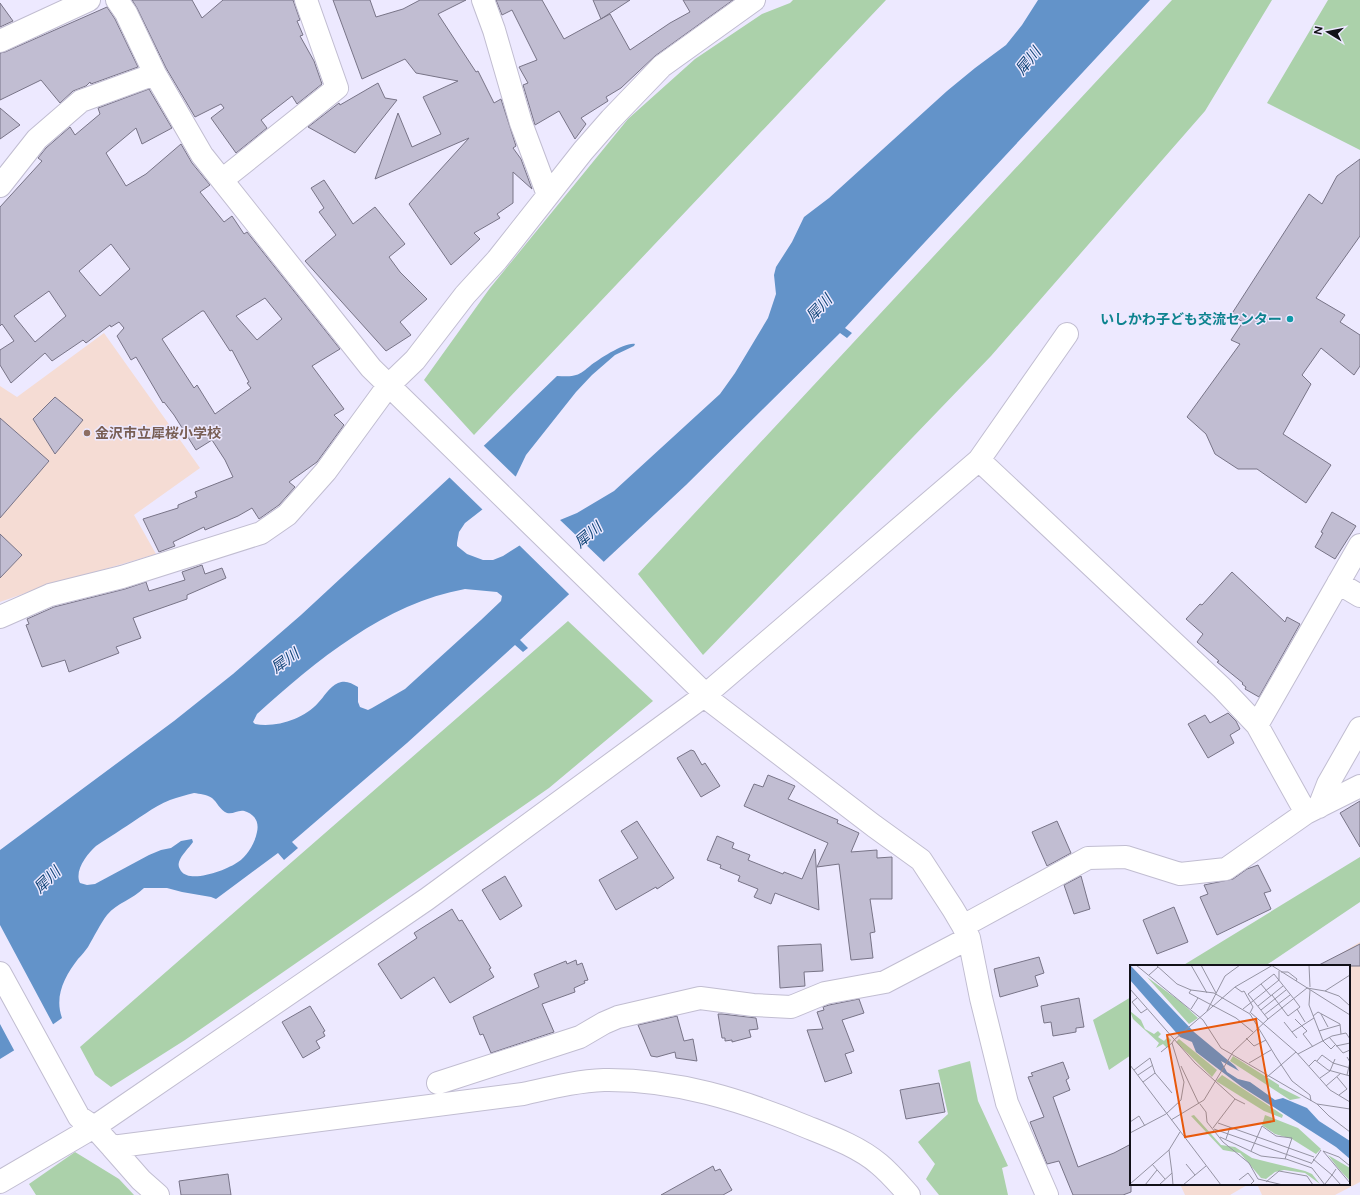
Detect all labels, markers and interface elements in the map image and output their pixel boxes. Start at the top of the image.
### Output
north arrow [1308,12,1348,52]
text: N [1312,25,1326,36]
water label: 犀川 [1012,42,1046,78]
water label: 犀川 [802,290,837,325]
place label: いしかわ子ども交流センター [1100,311,1282,328]
marker: いしかわ子ども交流センター [1285,314,1295,324]
place label: 金沢市立犀桜小学校 [95,425,221,442]
marker: 金沢市立犀桜小学校 [82,428,92,438]
water label: 犀川 [571,517,607,552]
water label: 犀川 [268,644,304,677]
water label: 犀川 [30,862,65,897]
inset map [1130,965,1350,1185]

